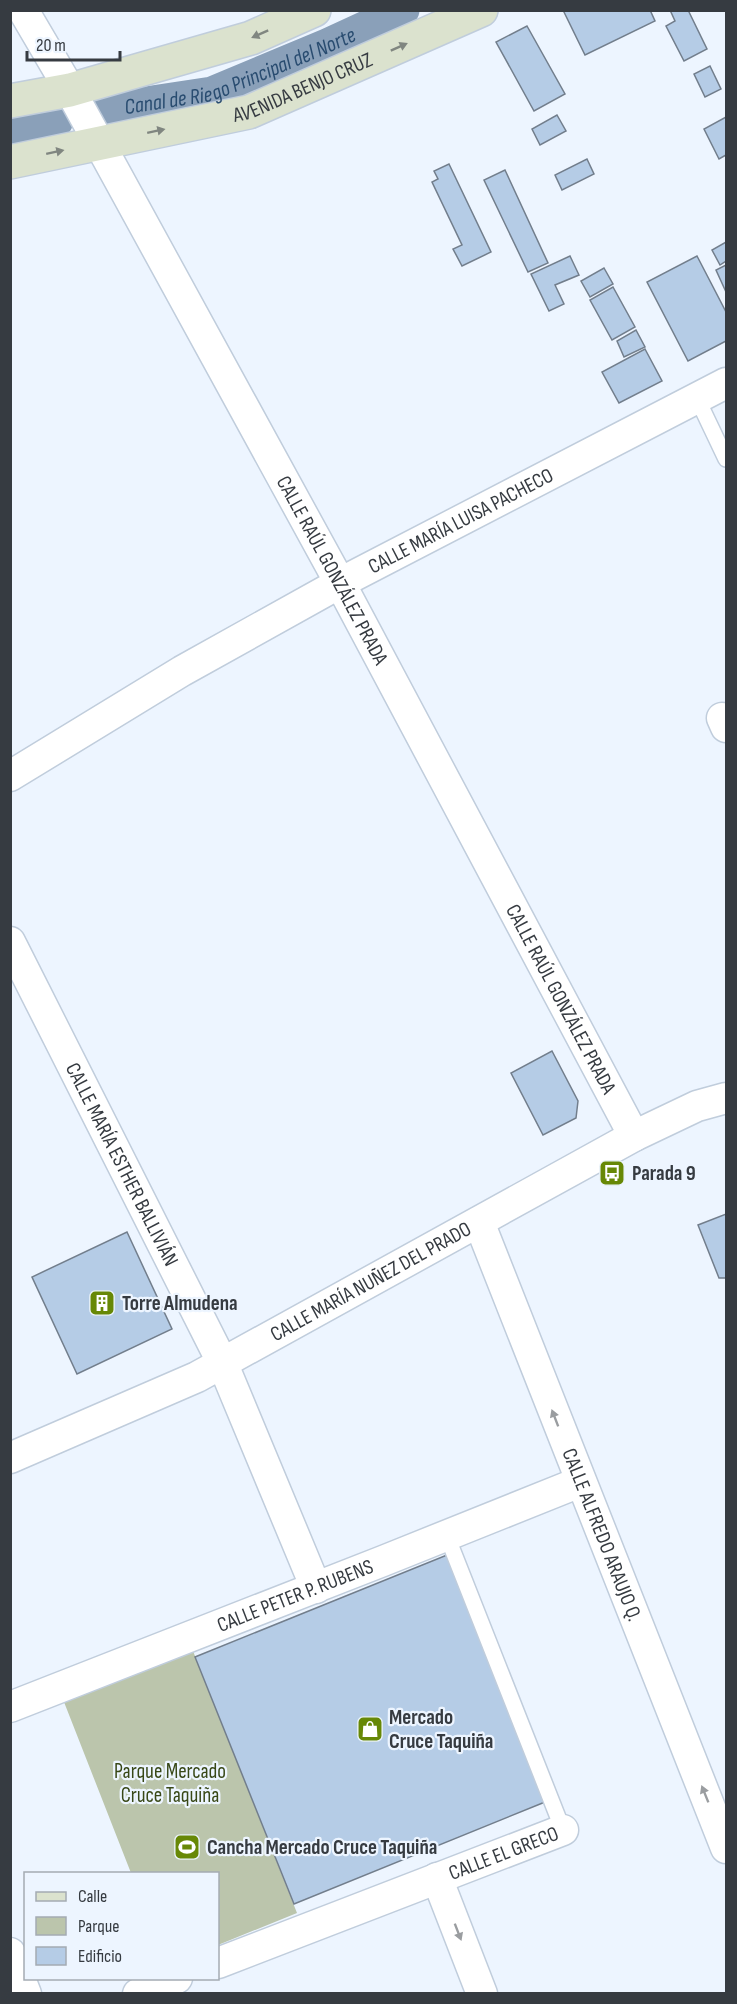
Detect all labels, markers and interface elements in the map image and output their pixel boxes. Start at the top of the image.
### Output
water label: Canal de Riego Principal del Norte [123,22,361,121]
scale bar [27,24,120,62]
one-way arrow [252,30,269,39]
text: 20 m [36,35,66,56]
one-way arrow [390,42,408,52]
street label: AVENIDA BENJO CRUZ [230,47,377,128]
one-way arrow [147,126,166,135]
one-way arrow [45,147,64,156]
street label: CALLE MARÍA LUISA PACHECO [364,463,557,579]
street label: CALLE RAÚL GONZÁLEZ PRADA [271,472,394,670]
street label: CALLE RAÚL GONZÁLEZ PRADA [500,900,622,1099]
street label: CALLE MARÍA ESTHER BALLIVIÁN [60,1059,183,1270]
bus stop icon: Parada 9 [597,1158,627,1188]
place label: Parada 9 [632,1161,696,1186]
street label: CALLE MARÍA NUÑEZ DEL PRADO [266,1216,476,1347]
building icon: Torre Almudena [87,1288,117,1318]
place label: Torre Almudena [122,1291,238,1316]
one-way arrow [550,1409,559,1427]
street label: CALLE ALFREDO ARAUJO Q. [557,1445,647,1625]
street label: CALLE PETER P. RUBENS [213,1554,377,1638]
place label: Mercado Cruce Taquiña [389,1705,493,1754]
shop icon: Mercado Cruce Taquiña [355,1714,385,1744]
park label: Parque Mercado Cruce Taquiña [114,1759,226,1808]
one-way arrow [700,1785,709,1803]
street label: CALLE EL GRECO [445,1821,562,1886]
sports icon: Cancha Mercado Cruce Taquiña [172,1832,202,1862]
place label: Cancha Mercado Cruce Taquiña [207,1835,437,1860]
legend [24,1872,219,1980]
text: Calle [78,1886,107,1907]
text: Parque [78,1916,119,1937]
one-way arrow [454,1924,464,1942]
text: Edificio [78,1946,122,1967]

